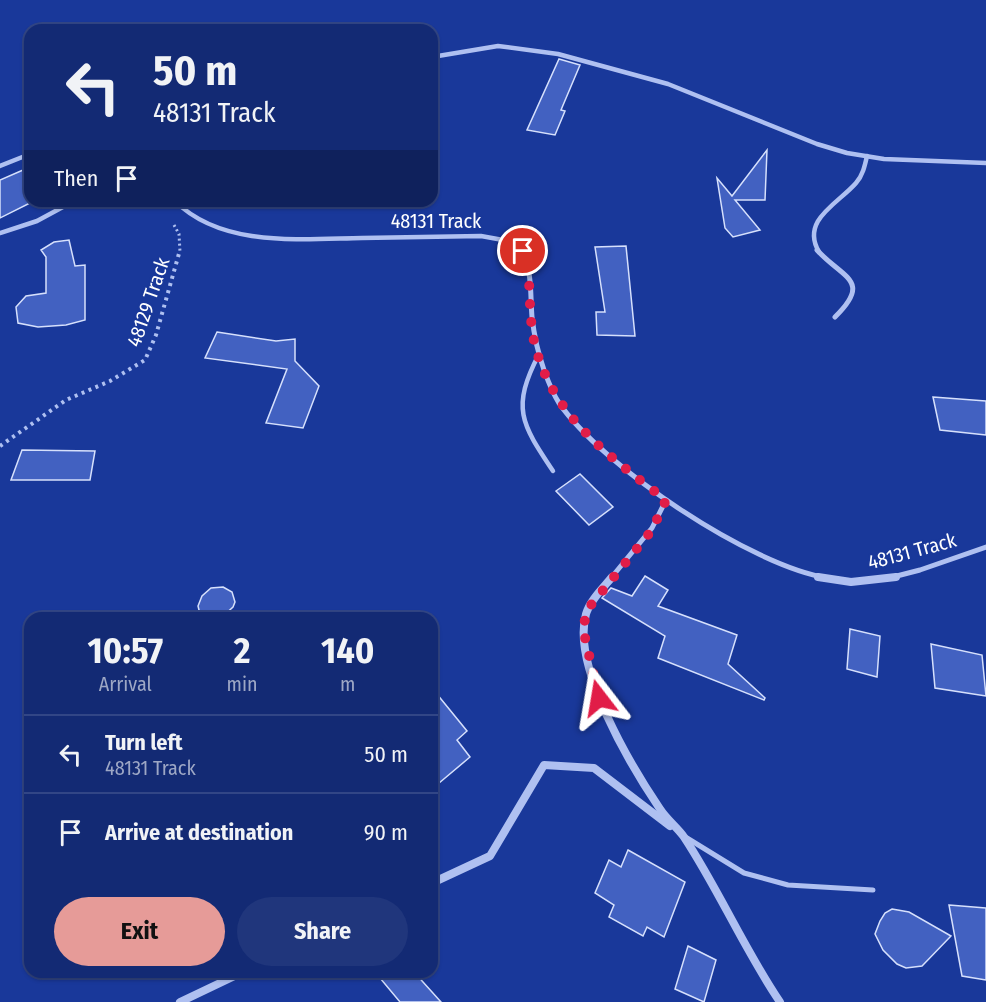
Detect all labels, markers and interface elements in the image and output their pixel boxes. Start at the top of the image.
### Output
text: 50 m [153,46,237,96]
icon: left [54,48,132,126]
text: 48131 Track [153,97,275,129]
icon: arrive [110,162,143,195]
text: Then [54,165,98,192]
street label: 48131 Track [391,209,482,233]
pin [497,225,548,276]
icon: arrive [506,234,539,267]
street label: 48129 Track [122,254,175,350]
street label: 48131 Track [865,527,960,574]
text: 10:57 [88,629,163,673]
text: 2 [234,629,250,673]
text: 140 [321,629,374,673]
position arrow [567,666,631,730]
text: Arrival [99,672,152,696]
text: min [227,672,258,696]
text: m [340,672,355,696]
text: Turn left [105,729,183,756]
icon: left [54,738,87,771]
text: 50 m [364,741,408,768]
text: 48131 Track [105,756,196,780]
icon: arrive [54,816,87,849]
text: Arrive at destination [105,819,293,846]
text: 90 m [364,819,408,846]
button: Exit [54,897,225,966]
button: Share [237,897,408,966]

